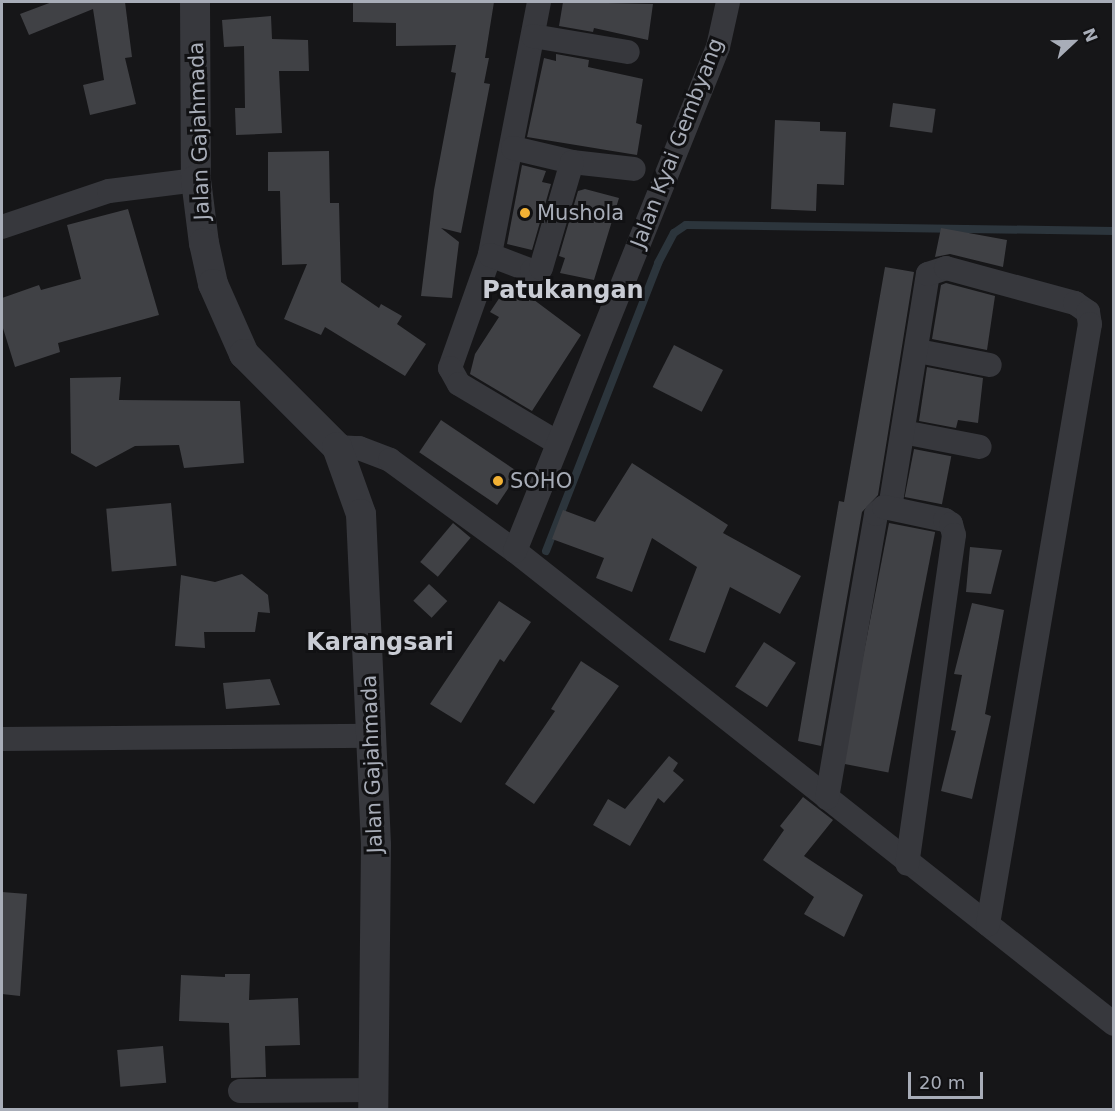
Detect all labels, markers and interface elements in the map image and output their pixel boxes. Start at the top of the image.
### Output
north arrow [1043,12,1103,72]
text: N [1079,25,1101,45]
street label: Jalan Kyai Gembyang [625,35,729,251]
street label: Jalan Gajahmada [183,41,215,221]
place label: Mushola [537,200,624,226]
marker: Mushola [518,206,532,220]
district label: Patukangan [482,277,644,305]
place label: SOHO [510,468,572,494]
marker: SOHO [491,474,505,488]
district label: Karangsari [306,629,454,657]
street label: Jalan Gajahmada [356,674,388,854]
scale bar [911,1060,986,1098]
text: 20 m [919,1072,965,1093]

